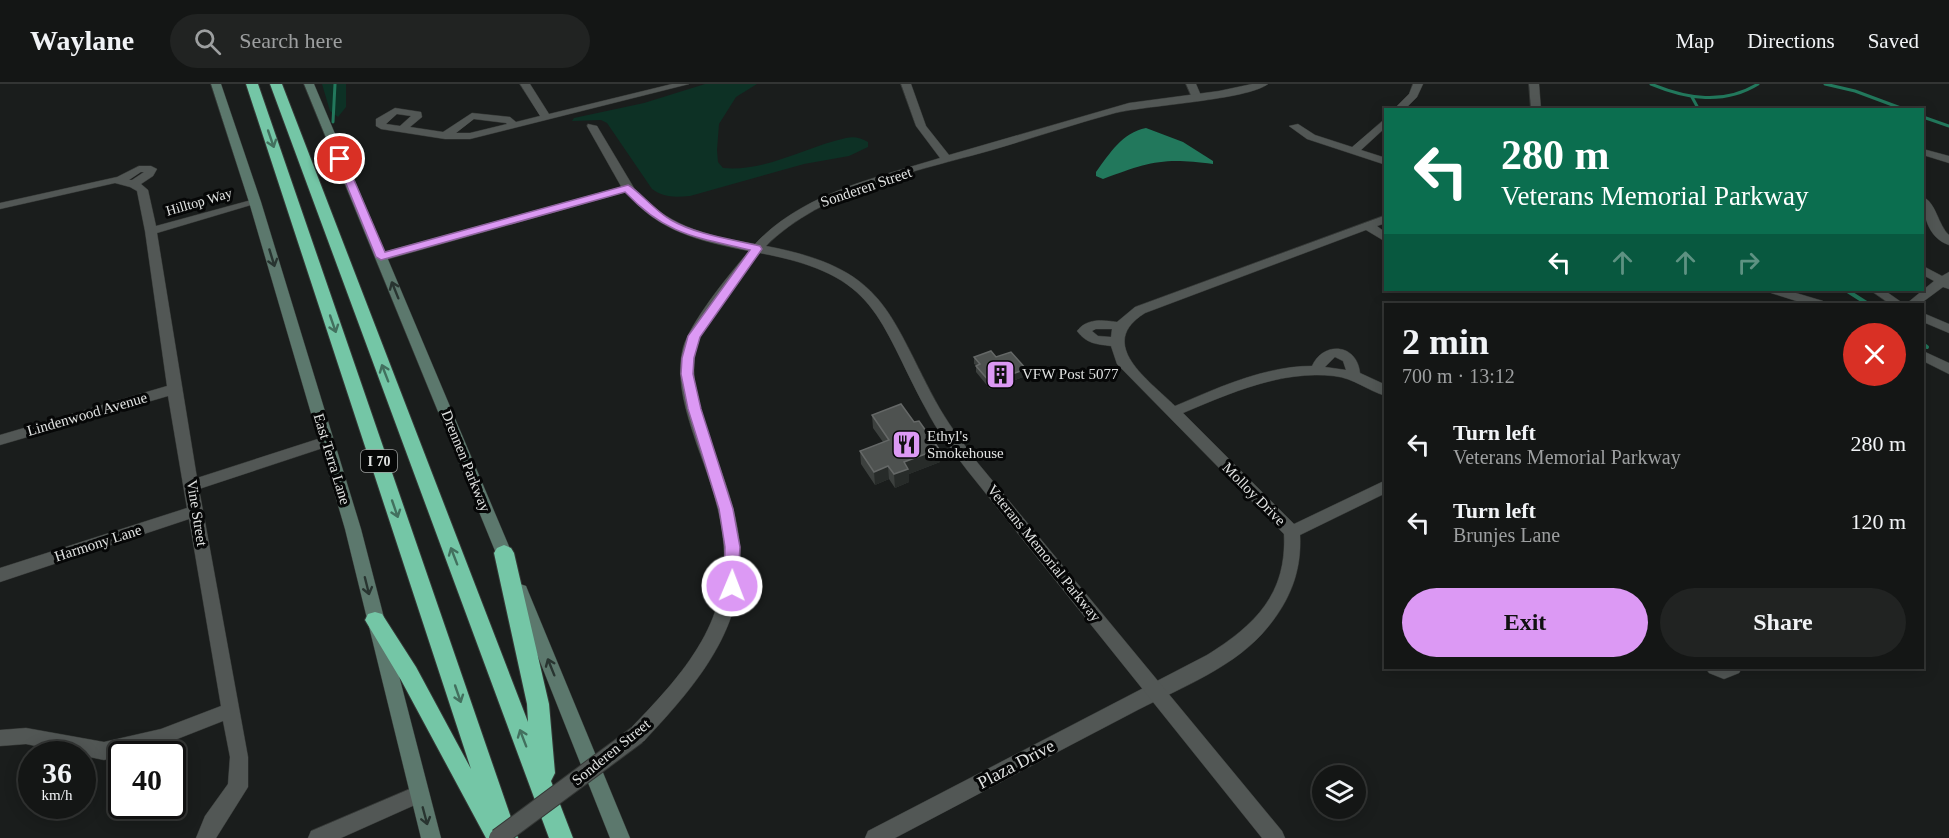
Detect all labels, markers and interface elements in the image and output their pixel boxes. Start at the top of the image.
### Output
search box [170,14,590,68]
text: Waylane [30,25,134,56]
icon: search [191,25,224,58]
text: Search here [239,28,342,53]
text: Map [1676,29,1714,53]
text: Directions [1747,29,1835,53]
text: Saved [1868,29,1919,53]
one-way arrow [266,129,277,148]
icon: left [1402,132,1480,210]
text: 280 m [1501,132,1610,178]
pin [314,133,365,184]
icon: arrive [323,142,356,175]
street label: Sonderen Street [818,164,914,210]
text: Veterans Memorial Parkway [1501,181,1808,211]
street label: Hilltop Way [164,185,234,219]
icon: left [1543,246,1576,279]
icon: ahead [1606,246,1639,279]
icon: ahead [1669,246,1702,279]
icon: right [1732,246,1765,279]
one-way arrow [267,248,278,267]
one-way arrow [389,281,400,300]
one-way arrow [328,314,339,333]
text: 2 min [1402,322,1489,362]
button: close [1843,323,1906,386]
building icon: VFW Post 5077 [985,358,1017,390]
one-way arrow [379,364,390,383]
text: 700 m · 13:12 [1402,365,1515,387]
place label: VFW Post 5077 [1022,366,1119,382]
street label: Lindenwood Avenue [25,389,149,439]
street label: Drennen Parkway [438,408,494,514]
street label: East Terra Lane [311,411,354,507]
text: Turn left [1453,420,1536,445]
place label: Ethyl's Smokehouse [927,428,1004,461]
icon: left [1402,428,1435,461]
restaurant icon: Ethyl's Smokehouse [890,429,922,461]
text: 280 m [1850,431,1906,456]
text: Veterans Memorial Parkway [1453,446,1681,468]
road number: I 70 [361,450,397,472]
street label: Molloy Drive [1219,459,1289,529]
street label: Vine Street [184,479,210,548]
street label: Veterans Memorial Parkway [984,482,1104,625]
text: Turn left [1453,498,1536,523]
one-way arrow [391,499,402,518]
icon: left [1402,506,1435,539]
text: 120 m [1850,509,1906,534]
street label: Harmony Lane [53,521,144,565]
text: Brunjes Lane [1453,524,1560,546]
one-way arrow [448,547,459,566]
position arrow [700,554,764,618]
one-way arrow [361,577,373,596]
button: Exit [1402,588,1648,657]
button: Share [1660,588,1906,657]
one-way arrow [545,658,556,677]
one-way arrow [453,684,464,703]
street label: Sonderen Street [569,715,654,788]
one-way arrow [517,729,528,748]
street label: Plaza Drive [974,735,1058,793]
speed limit sign: 40 [108,741,186,819]
text: 36 [42,756,72,789]
map controls [1312,765,1366,819]
button: layers [1312,765,1366,819]
text: km/h [42,787,72,803]
one-way arrow [420,806,431,825]

